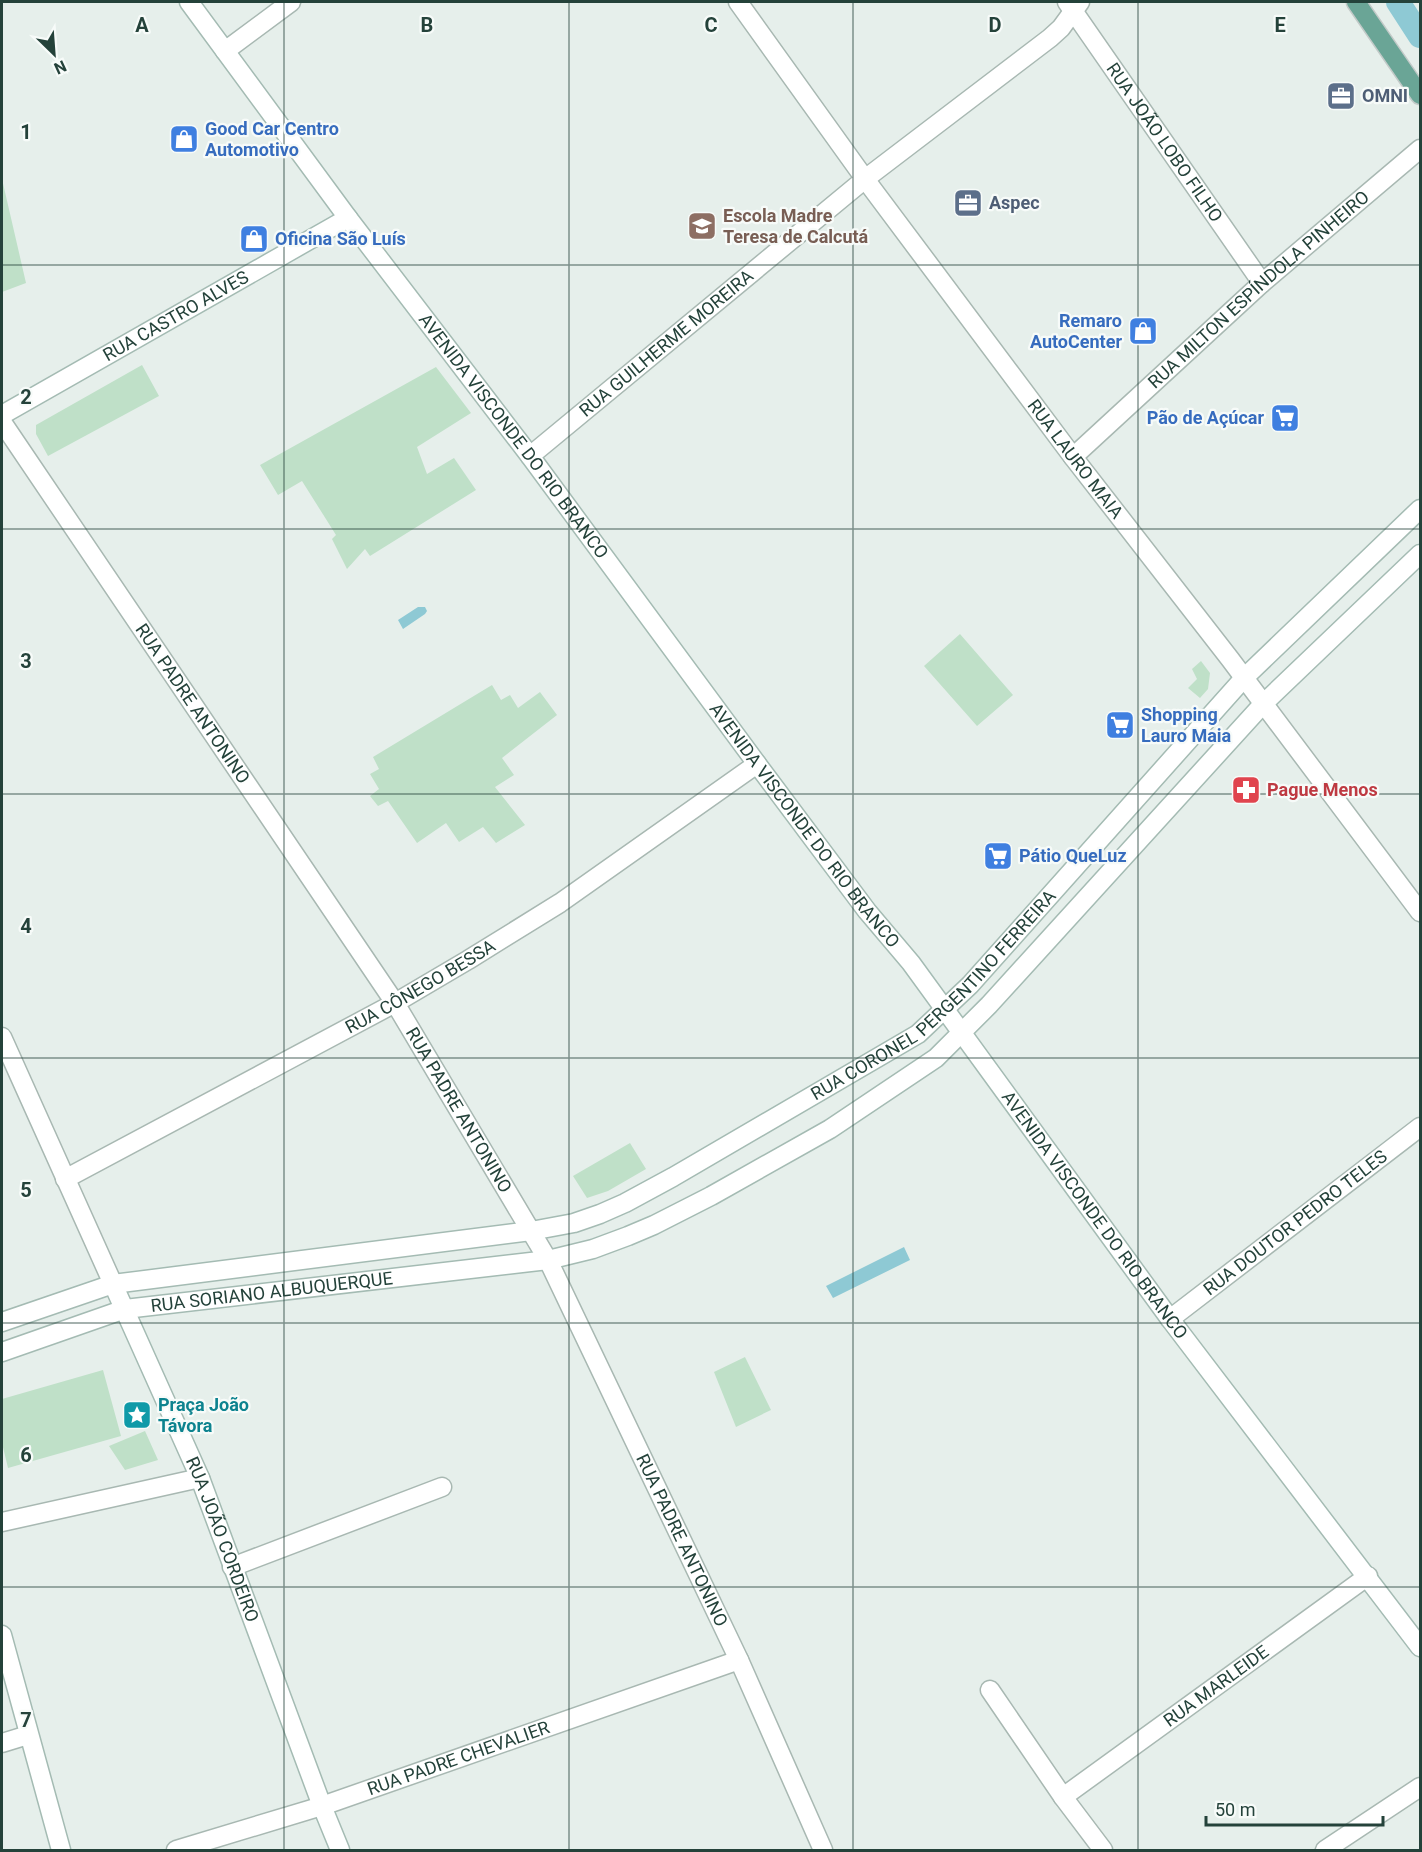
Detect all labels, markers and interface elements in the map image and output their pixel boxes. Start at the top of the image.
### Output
text: A [135,13,149,37]
text: B [421,13,433,37]
text: C [704,13,718,37]
text: D [989,13,1002,37]
text: E [1274,13,1286,37]
north arrow [24,24,84,84]
text: N [51,56,69,78]
street label: RUA JOÃO LOBO FILHO [1102,59,1227,226]
office icon: OMNI [1325,80,1357,112]
place label: OMNI [1362,85,1408,106]
place label: Good Car Centro Automotivo [205,118,339,160]
text: 1 [20,120,32,144]
shop icon: Good Car Centro Automotivo [168,123,200,155]
street label: RUA MILTON ESPÍNDOLA PINHEIRO [1144,186,1373,392]
office icon: Aspec [952,187,984,219]
place label: Aspec [989,192,1040,213]
place label: Escola Madre Teresa de Calcutá [723,205,869,247]
school or university icon: Escola Madre Teresa de Calcutá [686,210,718,242]
shop icon: Oficina São Luís [238,223,270,255]
place label: Oficina São Luís [275,228,406,249]
street label: RUA GUILHERME MOREIRA [575,265,757,421]
street label: RUA CASTRO ALVES [99,266,252,365]
street label: AVENIDA VISCONDE DO RIO BRANCO [415,309,613,562]
place label: Remaro AutoCenter [1030,310,1122,352]
shop icon: Remaro AutoCenter [1127,315,1159,347]
text: 2 [20,385,32,409]
street label: RUA LAURO MAIA [1024,395,1128,523]
supermarket icon: Pão de Açúcar [1269,402,1301,434]
place label: Pão de Açúcar [1147,407,1264,428]
street label: RUA PADRE ANTONINO [131,619,254,787]
text: 3 [20,649,32,673]
street label: AVENIDA VISCONDE DO RIO BRANCO [706,699,904,952]
place label: Shopping Lauro Maia [1141,704,1232,746]
supermarket icon: Shopping Lauro Maia [1104,709,1136,741]
pharmacy icon: Pague Menos [1230,774,1262,806]
place label: Pague Menos [1267,779,1378,800]
supermarket icon: Pátio QueLuz [982,840,1014,872]
place label: Pátio QueLuz [1019,845,1127,866]
street label: RUA CORONEL PERGENTINO FERREIRA [807,885,1060,1104]
text: 4 [20,914,32,938]
street label: RUA CÔNEGO BESSA [341,935,499,1038]
street label: RUA PADRE ANTONINO [402,1023,516,1196]
street label: AVENIDA VISCONDE DO RIO BRANCO [998,1087,1192,1343]
street label: RUA DOUTOR PEDRO TELES [1199,1145,1391,1299]
text: 5 [20,1178,32,1202]
street label: RUA SORIANO ALBUQUERQUE [150,1267,394,1316]
place label: Praça João Távora [158,1394,249,1436]
place icon: Praça João Távora [121,1399,153,1431]
text: 6 [20,1443,32,1467]
street label: RUA PADRE ANTONINO [632,1450,732,1630]
street label: RUA JOÃO CORDEIRO [182,1453,264,1625]
street label: RUA MARLEIDE [1159,1641,1272,1731]
text: 7 [20,1708,32,1732]
street label: RUA PADRE CHEVALIER [364,1716,552,1799]
scale bar [1206,1789,1383,1827]
text: 50 m [1215,1799,1255,1820]

